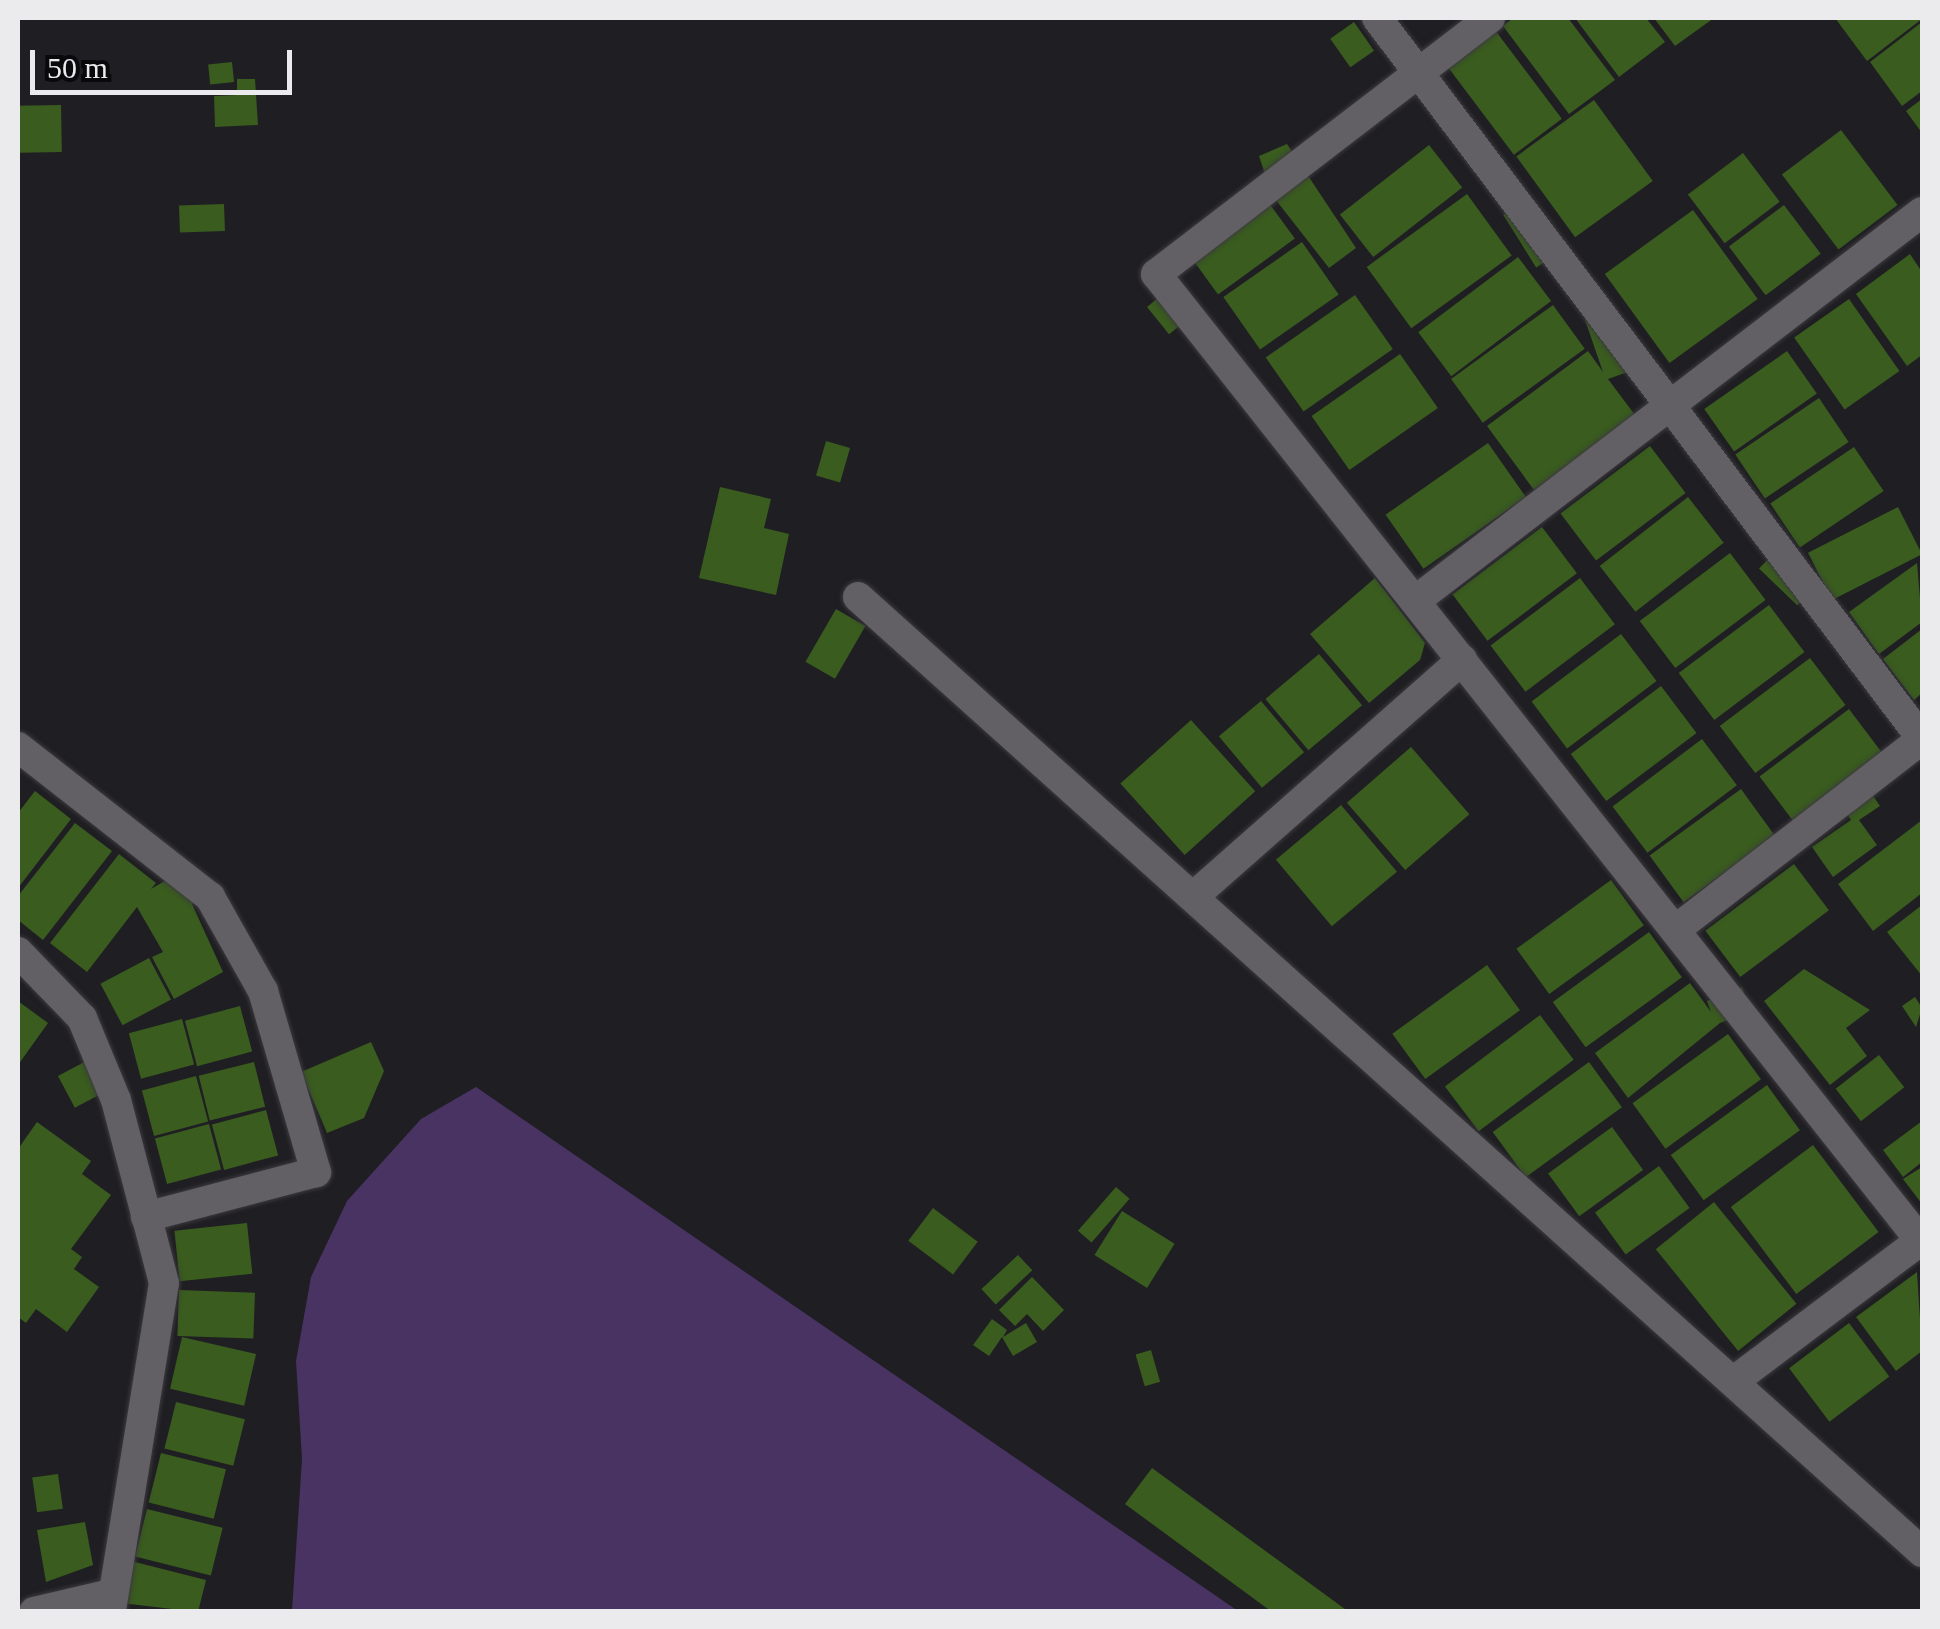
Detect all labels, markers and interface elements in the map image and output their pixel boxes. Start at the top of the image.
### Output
scale bar [35,30,298,92]
text: 50 m [47,51,108,84]

